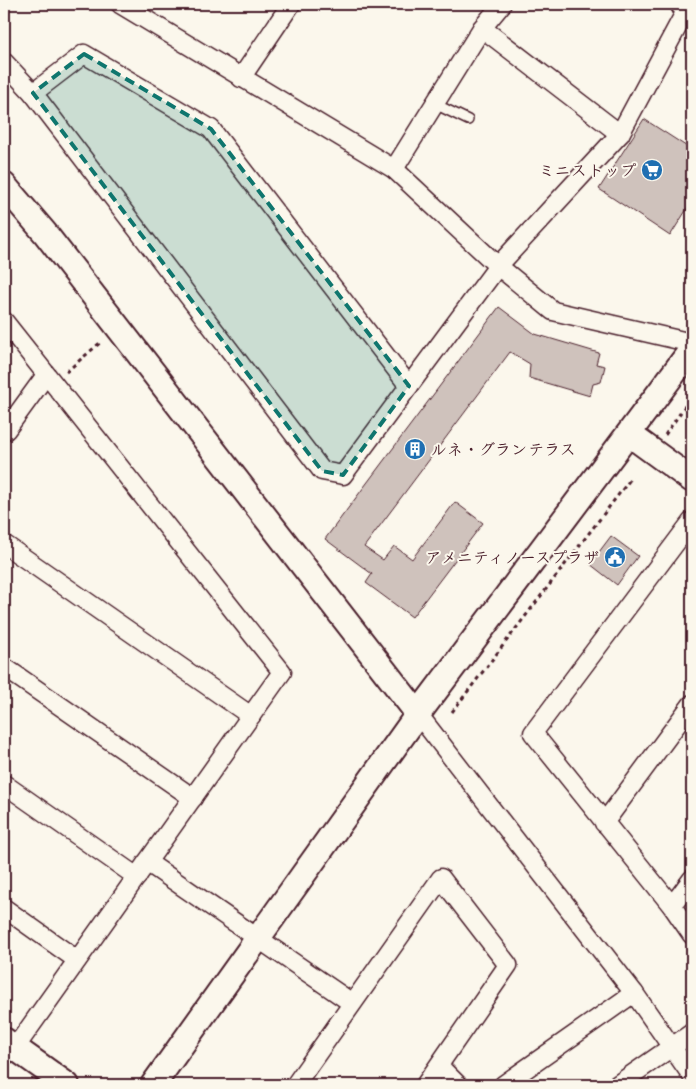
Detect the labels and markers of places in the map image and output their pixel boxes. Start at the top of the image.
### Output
supermarket icon: ミニストップ [640,158,664,182]
place label: ミニストップ [538,161,636,181]
building icon: ルネ・グランテラス [403,437,427,461]
place label: ルネ・グランテラス [431,440,576,460]
public building icon: アメニティノースプラザ [603,545,627,569]
place label: アメニティノースプラザ [426,548,599,568]

